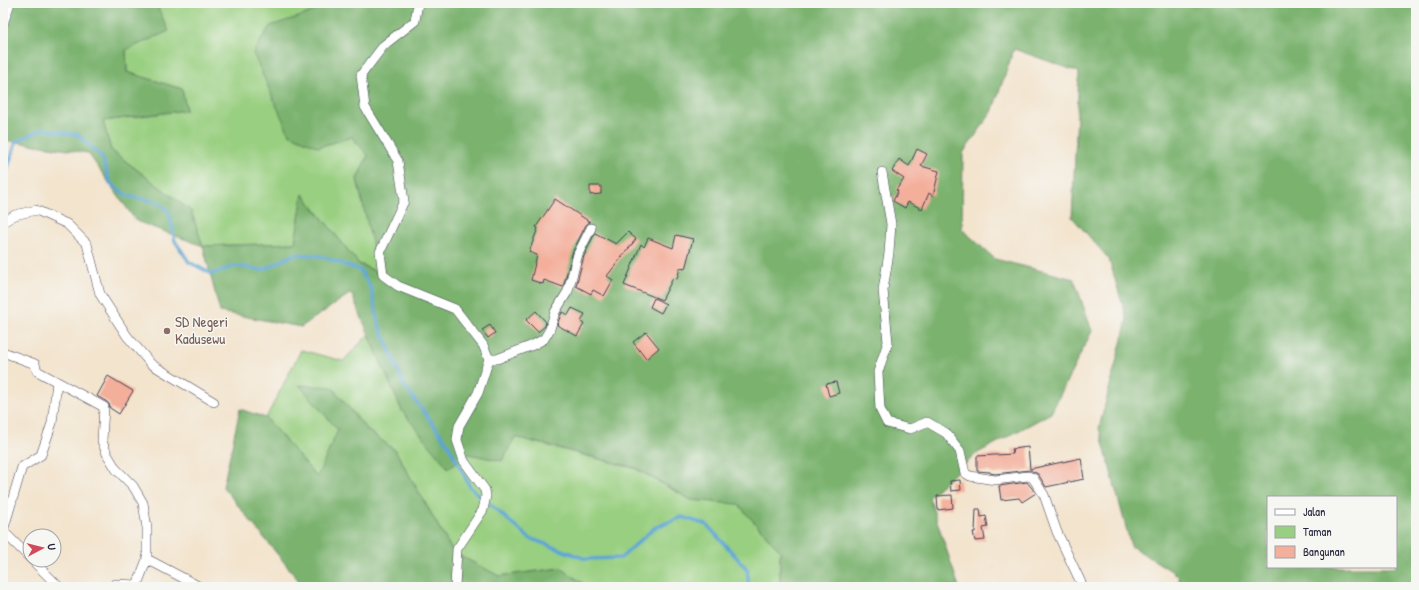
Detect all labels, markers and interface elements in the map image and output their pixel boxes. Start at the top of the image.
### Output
place label: SD Negeri Kadusewu [175,311,228,349]
marker: SD Negeri Kadusewu [162,326,172,336]
legend [1267,496,1397,568]
text: Jalan [1303,503,1325,520]
text: Taman [1303,523,1332,540]
north arrow [22,528,62,568]
text: U [45,543,59,551]
text: Bangunan [1303,543,1345,560]

